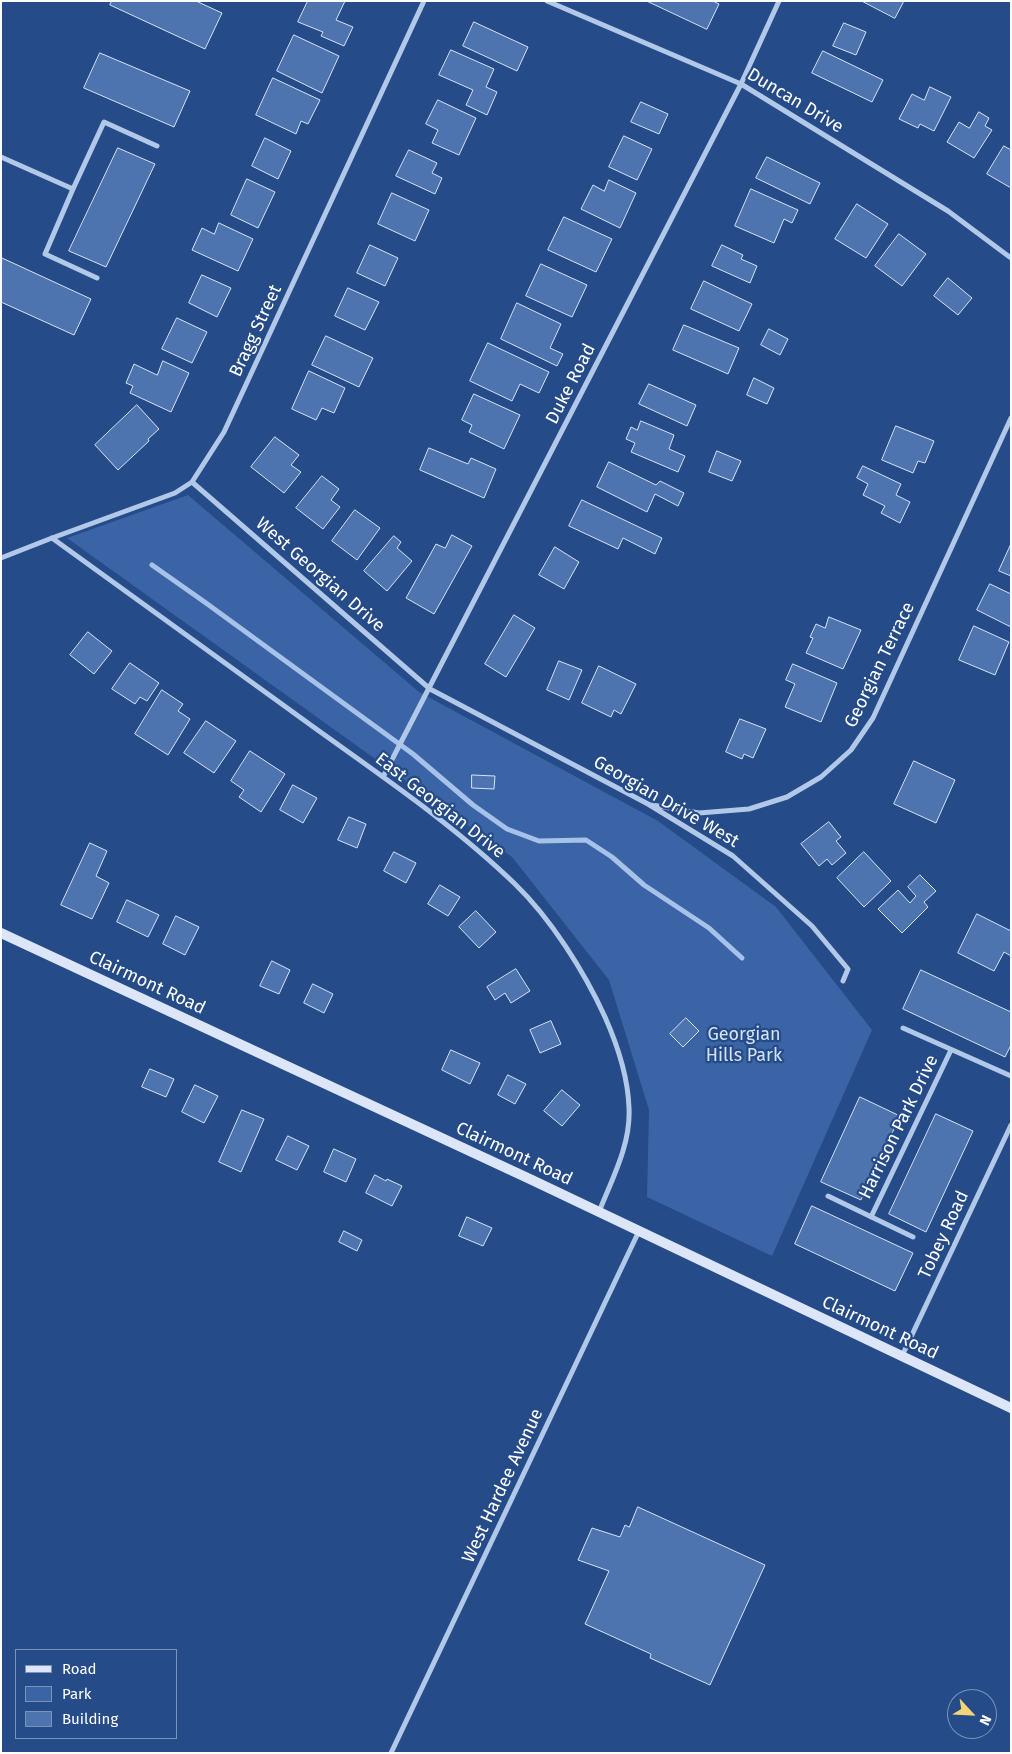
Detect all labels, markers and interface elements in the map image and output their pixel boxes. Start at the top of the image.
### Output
street label: Duncan Drive [743,64,847,138]
street label: Bragg Street [225,281,287,381]
street label: Duke Road [542,340,600,428]
street label: West Georgian Drive [251,513,389,637]
street label: Georgian Terrace [840,599,920,731]
street label: East Georgian Drive [371,749,509,863]
street label: Georgian Drive West [589,752,743,852]
street label: Clairmont Road [85,947,209,1019]
park label: Georgian Hills Park [706,1024,782,1066]
street label: Harrison Park Drive [855,1051,943,1203]
street label: Clairmont Road [452,1118,576,1190]
street label: Tobey Road [914,1188,974,1282]
street label: Clairmont Road [818,1292,942,1364]
street label: West Hardee Avenue [458,1406,548,1566]
legend [15,1649,178,1739]
text: Road [62,1660,97,1678]
text: Park [62,1685,92,1703]
north arrow [947,1689,997,1739]
text: Building [62,1710,118,1728]
text: N [975,1712,995,1728]

